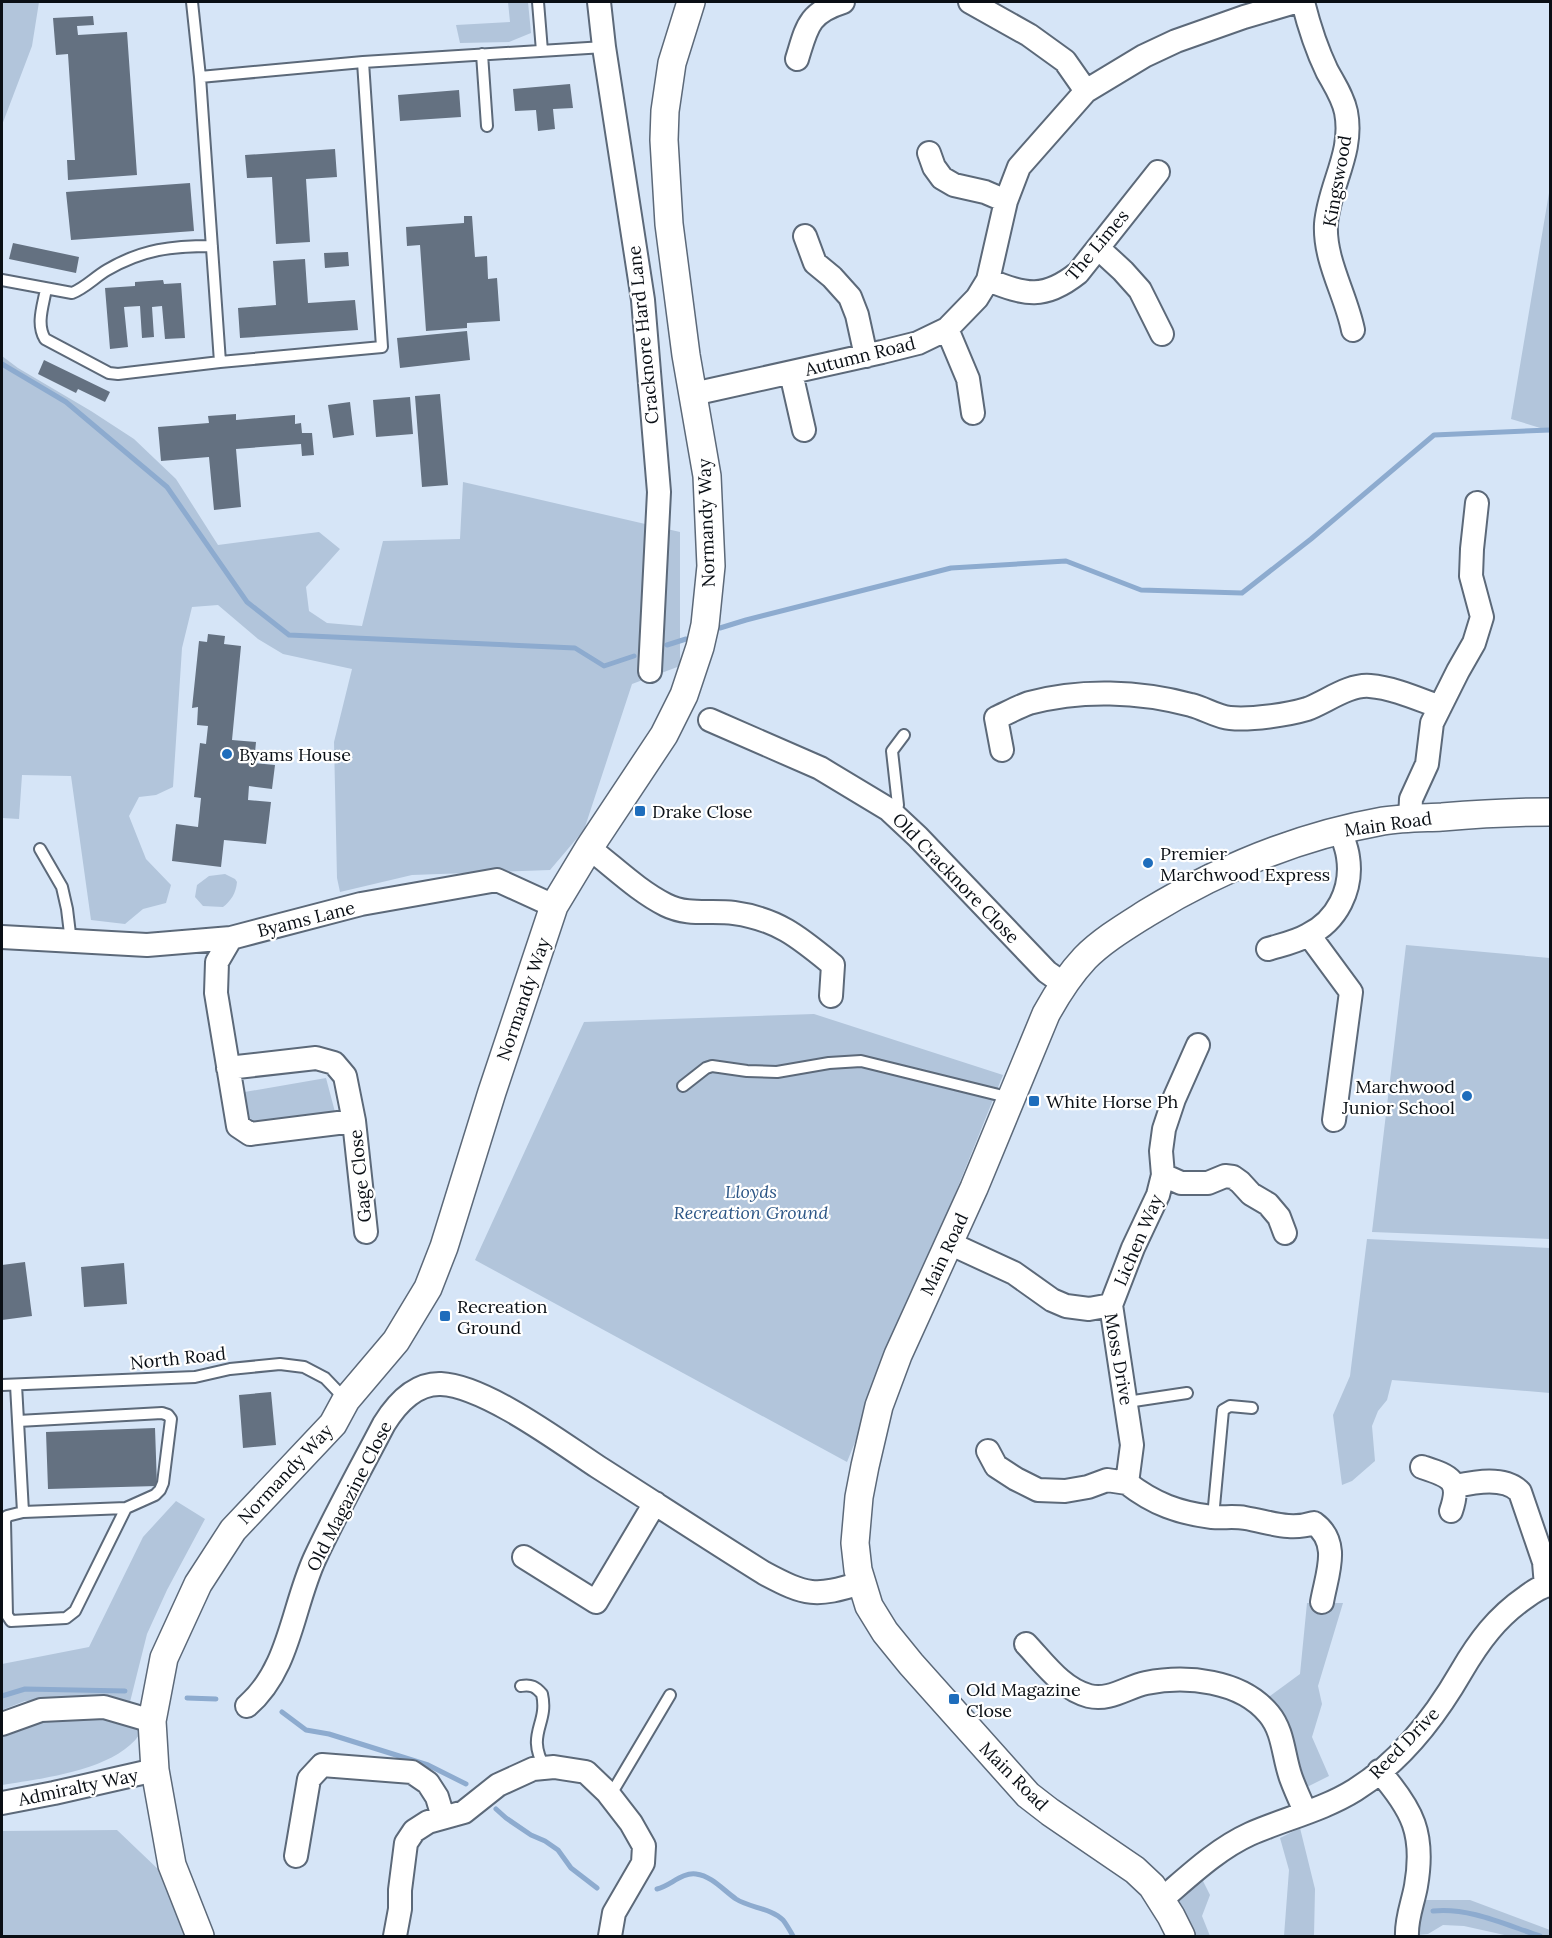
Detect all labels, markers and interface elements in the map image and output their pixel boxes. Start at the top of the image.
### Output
street label: Kingswood [1318,133,1356,229]
street label: The Limes [1060,205,1134,285]
street label: Cracknore Hard Lane [622,244,664,425]
street label: Autumn Road [801,331,918,381]
street label: Normandy Way [692,458,720,588]
place label: Byams House [239,743,351,766]
marker: Byams House [220,747,234,761]
place label: Drake Close [652,800,753,823]
marker: Drake Close [633,804,647,818]
street label: Main Road [1343,806,1434,842]
street label: Old Cracknore Close [888,808,1025,948]
place label: Premier Marchwood Express [1160,842,1330,886]
marker: Premier Marchwood Express [1141,856,1155,870]
street label: Byams Lane [255,896,357,942]
street label: Normandy Way [491,934,555,1064]
place label: Marchwood Junior School [1341,1075,1455,1119]
marker: Marchwood Junior School [1460,1089,1474,1103]
place label: White Horse Ph [1046,1090,1178,1113]
marker: White Horse Ph [1027,1094,1041,1108]
street label: Gage Close [344,1128,376,1224]
park label: Lloyds Recreation Ground [674,1180,828,1224]
street label: Lichen Way [1108,1190,1168,1289]
street label: Main Road [915,1209,973,1299]
place label: Recreation Ground [457,1295,548,1339]
marker: Recreation Ground [438,1309,452,1323]
street label: Moss Drive [1100,1311,1138,1407]
street label: North Road [129,1342,227,1374]
street label: Old Magazine Close [301,1417,397,1575]
street label: Normandy Way [233,1419,338,1529]
place label: Old Magazine Close [966,1678,1081,1722]
marker: Old Magazine Close [947,1692,961,1706]
street label: Reed Drive [1364,1702,1444,1784]
street label: Main Road [975,1737,1054,1816]
street label: Admiralty Way [15,1763,141,1811]

